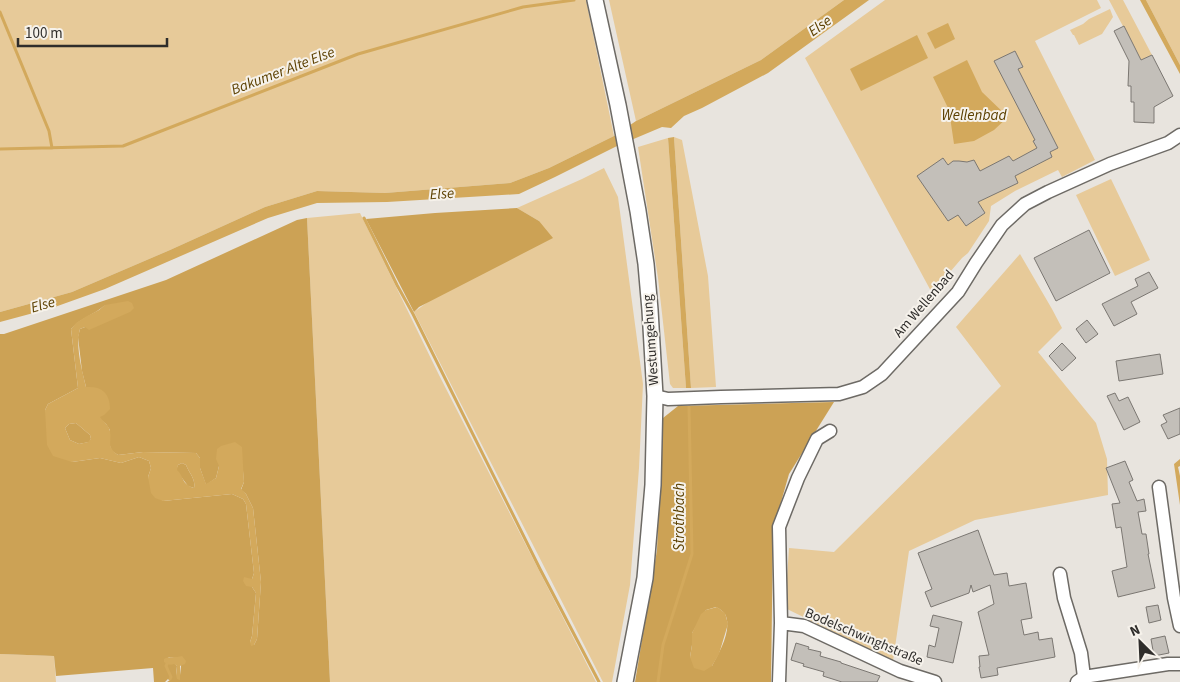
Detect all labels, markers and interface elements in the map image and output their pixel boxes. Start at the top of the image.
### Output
water label: Else [804,10,836,42]
scale bar [18,15,166,47]
text: 100 m [25,23,63,44]
water label: Bakumer Alte Else [228,42,338,100]
water label: Wellenbad [941,105,1007,126]
water label: Else [429,183,455,205]
street label: Am Wellenbad [889,266,959,342]
water label: Else [28,292,58,318]
street label: Westumgehung [638,294,664,386]
water label: Strothbach [669,483,690,551]
street label: Bodelschwinghstraße [802,603,926,671]
north arrow [1115,617,1165,667]
text: N [1127,620,1143,642]

